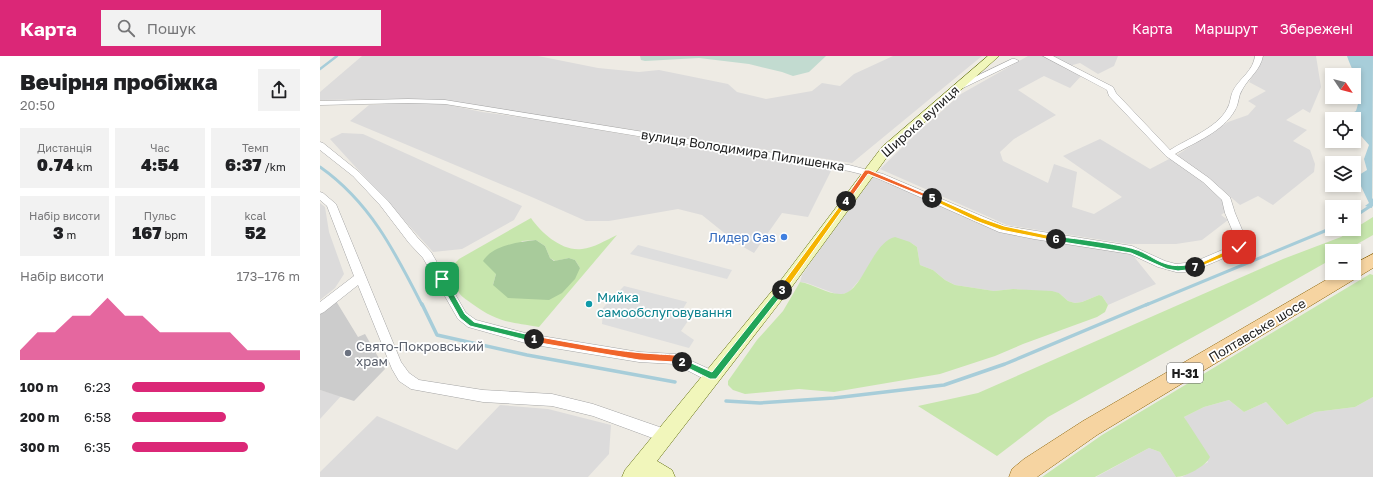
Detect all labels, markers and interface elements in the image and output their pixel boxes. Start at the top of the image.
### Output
search box [101,10,381,46]
text: Карта [20,17,77,40]
icon: search [115,17,137,39]
text: Пошук [147,19,196,37]
text: Карта [1132,20,1173,37]
text: Маршрут [1195,20,1258,37]
text: Збережені [1280,20,1353,37]
text: Вечірня пробіжка [20,68,218,95]
north arrow [1325,68,1361,104]
map controls [1325,68,1361,280]
button: share [258,69,300,111]
street label: Широка вулиця [878,82,962,160]
text: 20:50 [20,97,55,113]
button: locate [1325,112,1361,148]
street label: вулиця Володимира Пилишенка [640,126,846,174]
text: Дистанція [37,141,92,154]
text: Час [150,141,170,154]
text: Темп [242,141,269,154]
text: 0.74 [37,154,74,175]
text: 4:54 [141,154,179,175]
text: 6:37 [225,154,262,175]
button: layers [1325,156,1361,192]
text: km [74,160,92,173]
text: /km [262,160,286,173]
pin: 5 [922,188,942,208]
pin: 4 [836,191,856,211]
text: 5 [929,191,935,204]
text: 4 [843,194,849,207]
button: + [1325,200,1361,236]
text: Набір висоти [29,209,100,222]
text: Пульс [144,209,176,222]
text: kcal [244,209,266,222]
text: 3 [53,222,64,243]
text: 167 [132,222,162,243]
text: 52 [245,222,266,243]
text: m [64,228,76,241]
text: bpm [162,228,188,241]
place label: Лидер Gas [709,229,776,245]
pin: 6 [1046,229,1066,249]
pin [1222,230,1256,264]
marker: Лидер Gas [779,232,789,242]
text: 6 [1053,232,1060,245]
icon: check [1228,236,1250,258]
button: − [1325,244,1361,280]
pin: 7 [1185,257,1205,277]
text: 7 [1192,260,1198,273]
pin [425,262,459,296]
text: Набір висоти [20,268,104,284]
text: 173–176 m [236,268,300,284]
icon: arrive [431,268,453,290]
pin: 3 [772,280,792,300]
text: 3 [779,283,785,296]
place label: Мийка самообслуговування [597,289,732,320]
street label: Полтавське шосе [1205,295,1309,365]
marker: Мийка самообслуговування [584,299,594,309]
pin: 1 [524,329,544,349]
text: 1 [531,332,537,345]
place label: Свято-Покровський храм [356,338,484,369]
marker: Свято-Покровський храм [343,348,353,358]
pin: 2 [672,352,692,372]
text: 2 [679,355,685,368]
road number: Н-31 [1167,363,1203,383]
text: 100 m [20,379,58,395]
text: 6:23 [84,379,111,395]
text: 200 m [20,409,59,425]
text: 6:58 [84,409,111,425]
text: 300 m [20,439,59,455]
text: 6:35 [84,439,111,455]

